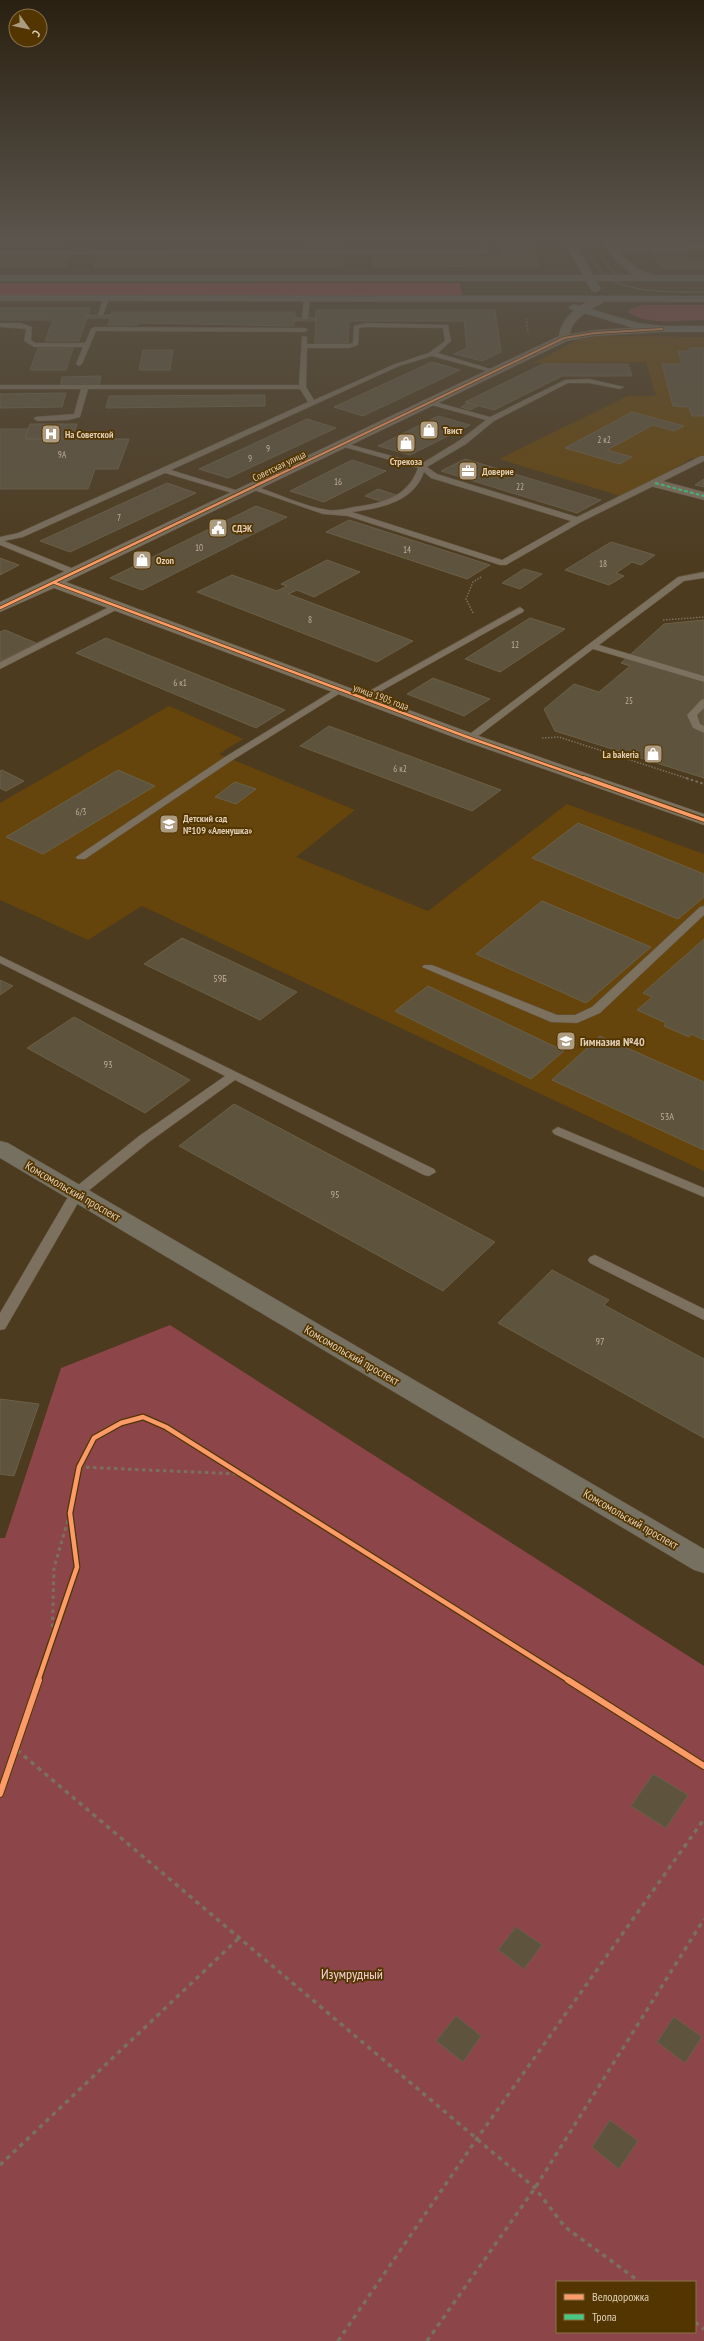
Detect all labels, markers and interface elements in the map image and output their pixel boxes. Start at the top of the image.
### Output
north arrow [8,8,48,48]
text: С [29,28,44,39]
shop icon: Твист [418,419,440,441]
hospital icon: На Советской [40,423,62,445]
place label: Твист [443,424,463,437]
place label: На Советской [65,428,114,441]
shop icon: Стрекоза [395,432,417,454]
house number: 2 к2 [597,434,611,445]
house number: 9 [266,443,270,454]
street label: Советская улица [250,447,308,485]
house number: 9А [58,449,67,460]
house number: 9 [248,453,252,464]
place label: Стрекоза [390,455,422,468]
office icon: Доверие [457,460,479,482]
place label: Доверие [482,465,514,478]
house number: 16 [334,476,342,487]
house number: 22 [516,481,524,492]
house number: 7 [117,512,121,523]
public building icon: СДЭК [207,517,229,539]
place label: СДЭК [232,522,253,535]
house number: 10 [195,542,203,553]
house number: 14 [403,544,411,555]
shop icon: Ozon [131,549,153,571]
place label: Ozon [156,554,175,567]
house number: 18 [599,558,607,569]
house number: 8 [308,614,312,625]
house number: 12 [511,639,519,650]
house number: 6 к1 [173,677,187,688]
street label: улица 1905 года [351,681,411,713]
house number: 25 [625,695,633,706]
shop icon: La bakeria [642,743,664,765]
place label: La bakeria [602,748,639,761]
house number: 6 к2 [393,763,407,774]
house number: 6/3 [76,806,86,817]
place label: Детский сад №109 «Аленушка» [183,812,252,837]
school or university icon: Детский сад №109 «Аленушка» [158,813,180,835]
house number: 59Б [213,972,227,985]
school or university icon: Гимназия №40 [555,1030,577,1052]
place label: Гимназия №40 [580,1034,645,1049]
house number: 93 [104,1058,113,1071]
house number: 53А [660,1110,674,1123]
street label: Комсомольский проспект [23,1158,123,1224]
house number: 95 [331,1188,340,1201]
street label: Комсомольский проспект [302,1322,402,1388]
house number: 97 [596,1335,605,1348]
street label: Комсомольский проспект [581,1486,681,1552]
park label: Изумрудный [321,1965,383,1983]
legend [556,2281,696,2333]
text: Велодорожка [592,2289,649,2304]
text: Тропа [592,2309,617,2324]

